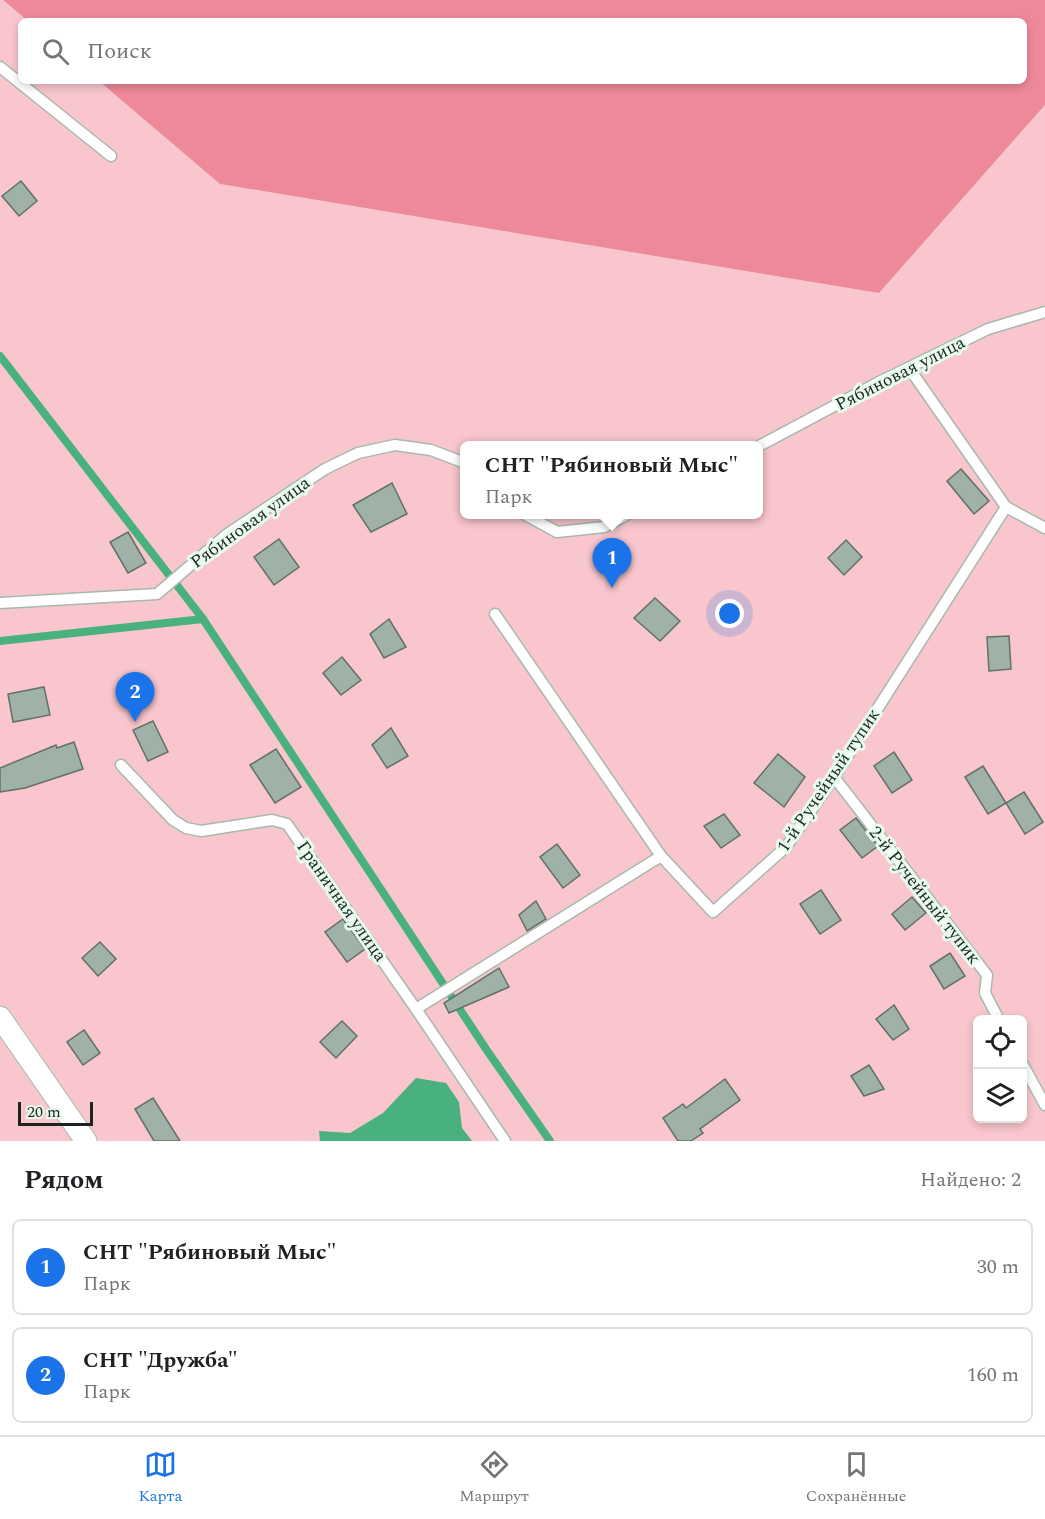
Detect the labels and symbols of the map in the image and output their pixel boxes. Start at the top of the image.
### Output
street label: Рябиновая улица [831,329,970,418]
street label: Рябиновая улица [185,470,316,575]
pin: 1 [592,538,632,588]
your location [715,599,744,628]
pin: 2 [116,672,154,722]
street label: 1-й Ручейный тупик [770,703,887,858]
street label: 2-й Ручейный тупик [862,820,987,970]
street label: Граничная улица [290,835,394,968]
scale bar [18,1099,93,1126]

